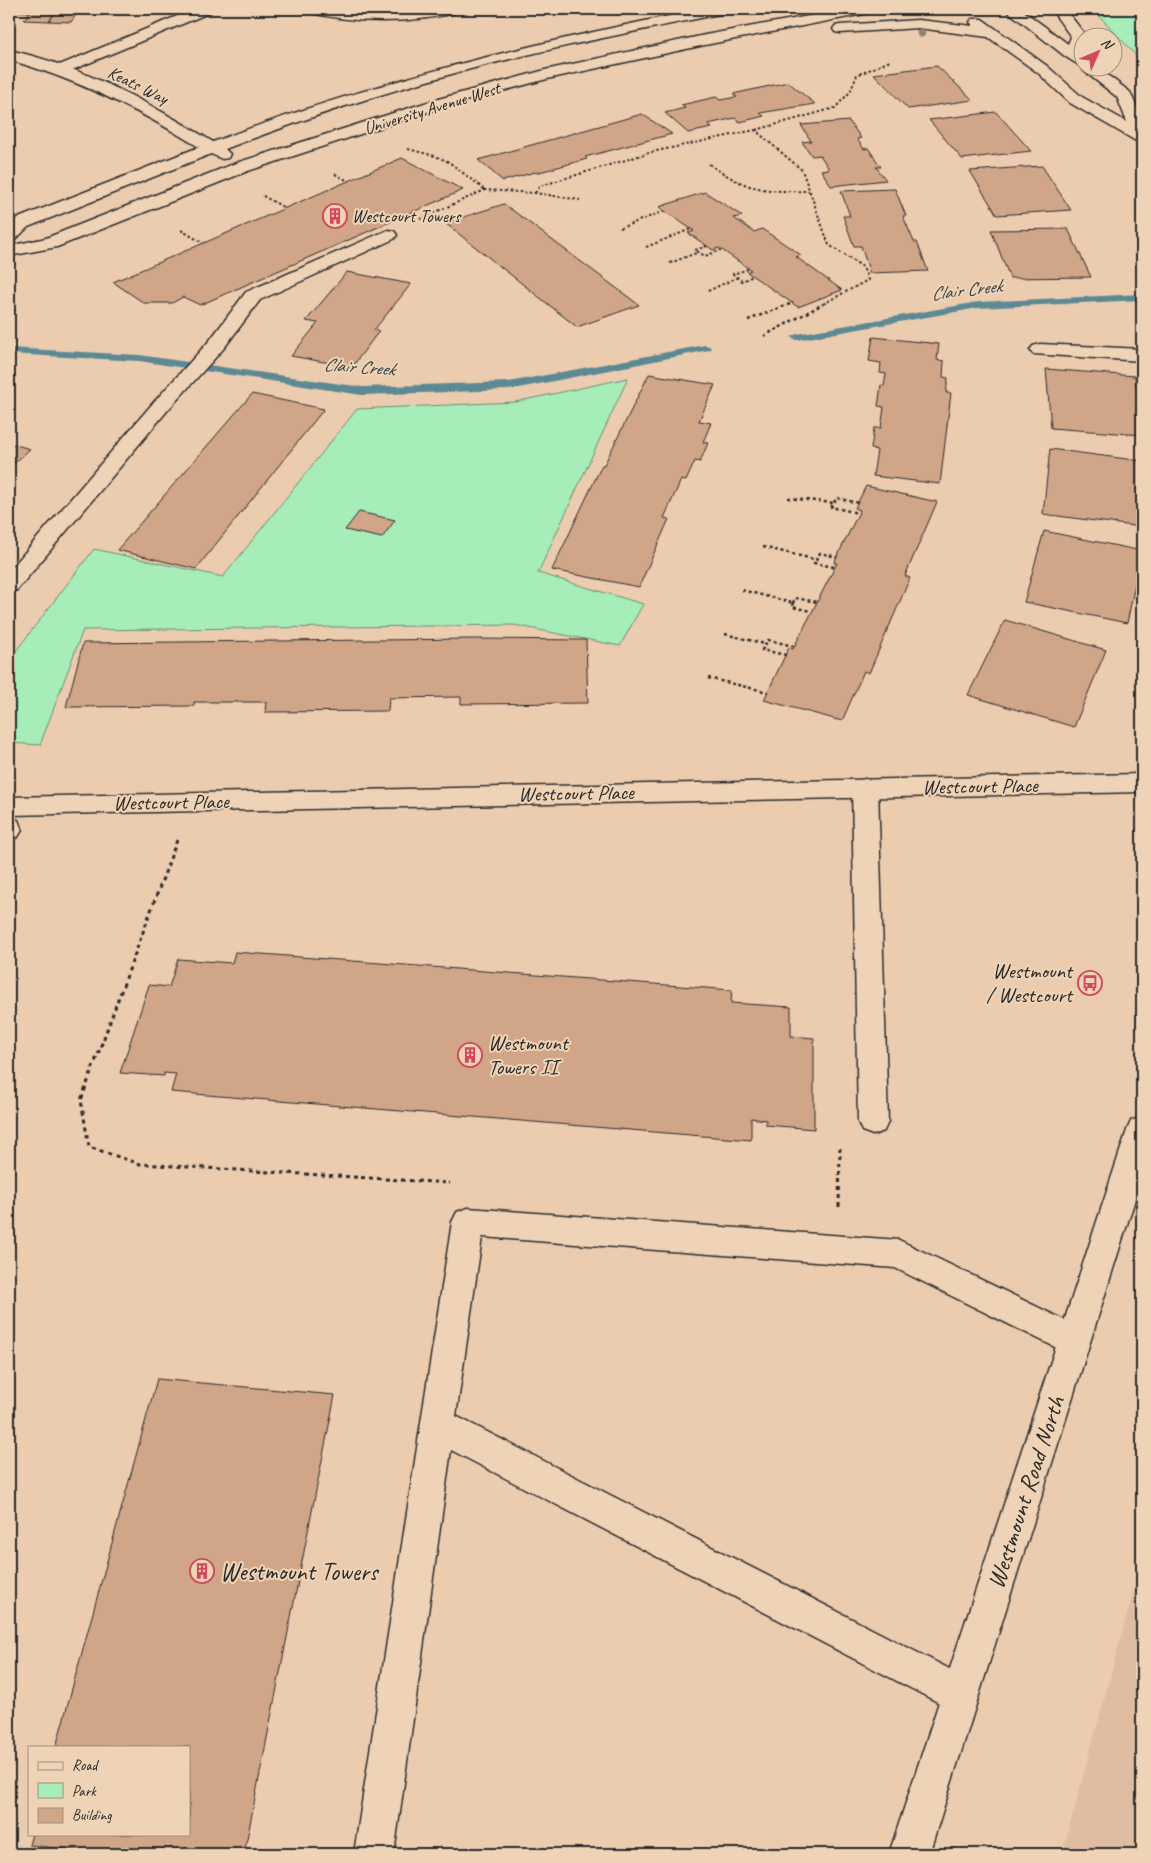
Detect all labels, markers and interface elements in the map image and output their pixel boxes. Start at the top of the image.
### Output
north arrow [1074,28,1124,78]
text: N [1098,34,1118,54]
street label: Keats Way [104,61,173,110]
street label: University Avenue West [361,76,505,139]
building icon: Westcourt Towers [322,203,348,229]
place label: Westcourt Towers [352,205,462,227]
water label: Clair Creek [929,273,1006,306]
water label: Clair Creek [323,353,398,382]
street label: Westcourt Place [922,772,1039,800]
street label: Westcourt Place [518,779,635,807]
street label: Westcourt Place [113,788,230,816]
place label: Westmount / Westcourt [986,958,1074,1008]
bus stop icon: Westmount / Westcourt [1077,970,1103,996]
place label: Westmount Towers II [488,1030,570,1080]
building icon: Westmount Towers II [457,1042,483,1068]
street label: Westmount Road North [980,1391,1072,1593]
place label: Westmount Towers [220,1556,380,1588]
building icon: Westmount Towers [189,1558,215,1584]
legend [28,1746,190,1836]
text: Road [72,1756,99,1775]
text: Park [72,1782,97,1801]
text: Building [72,1806,112,1825]

